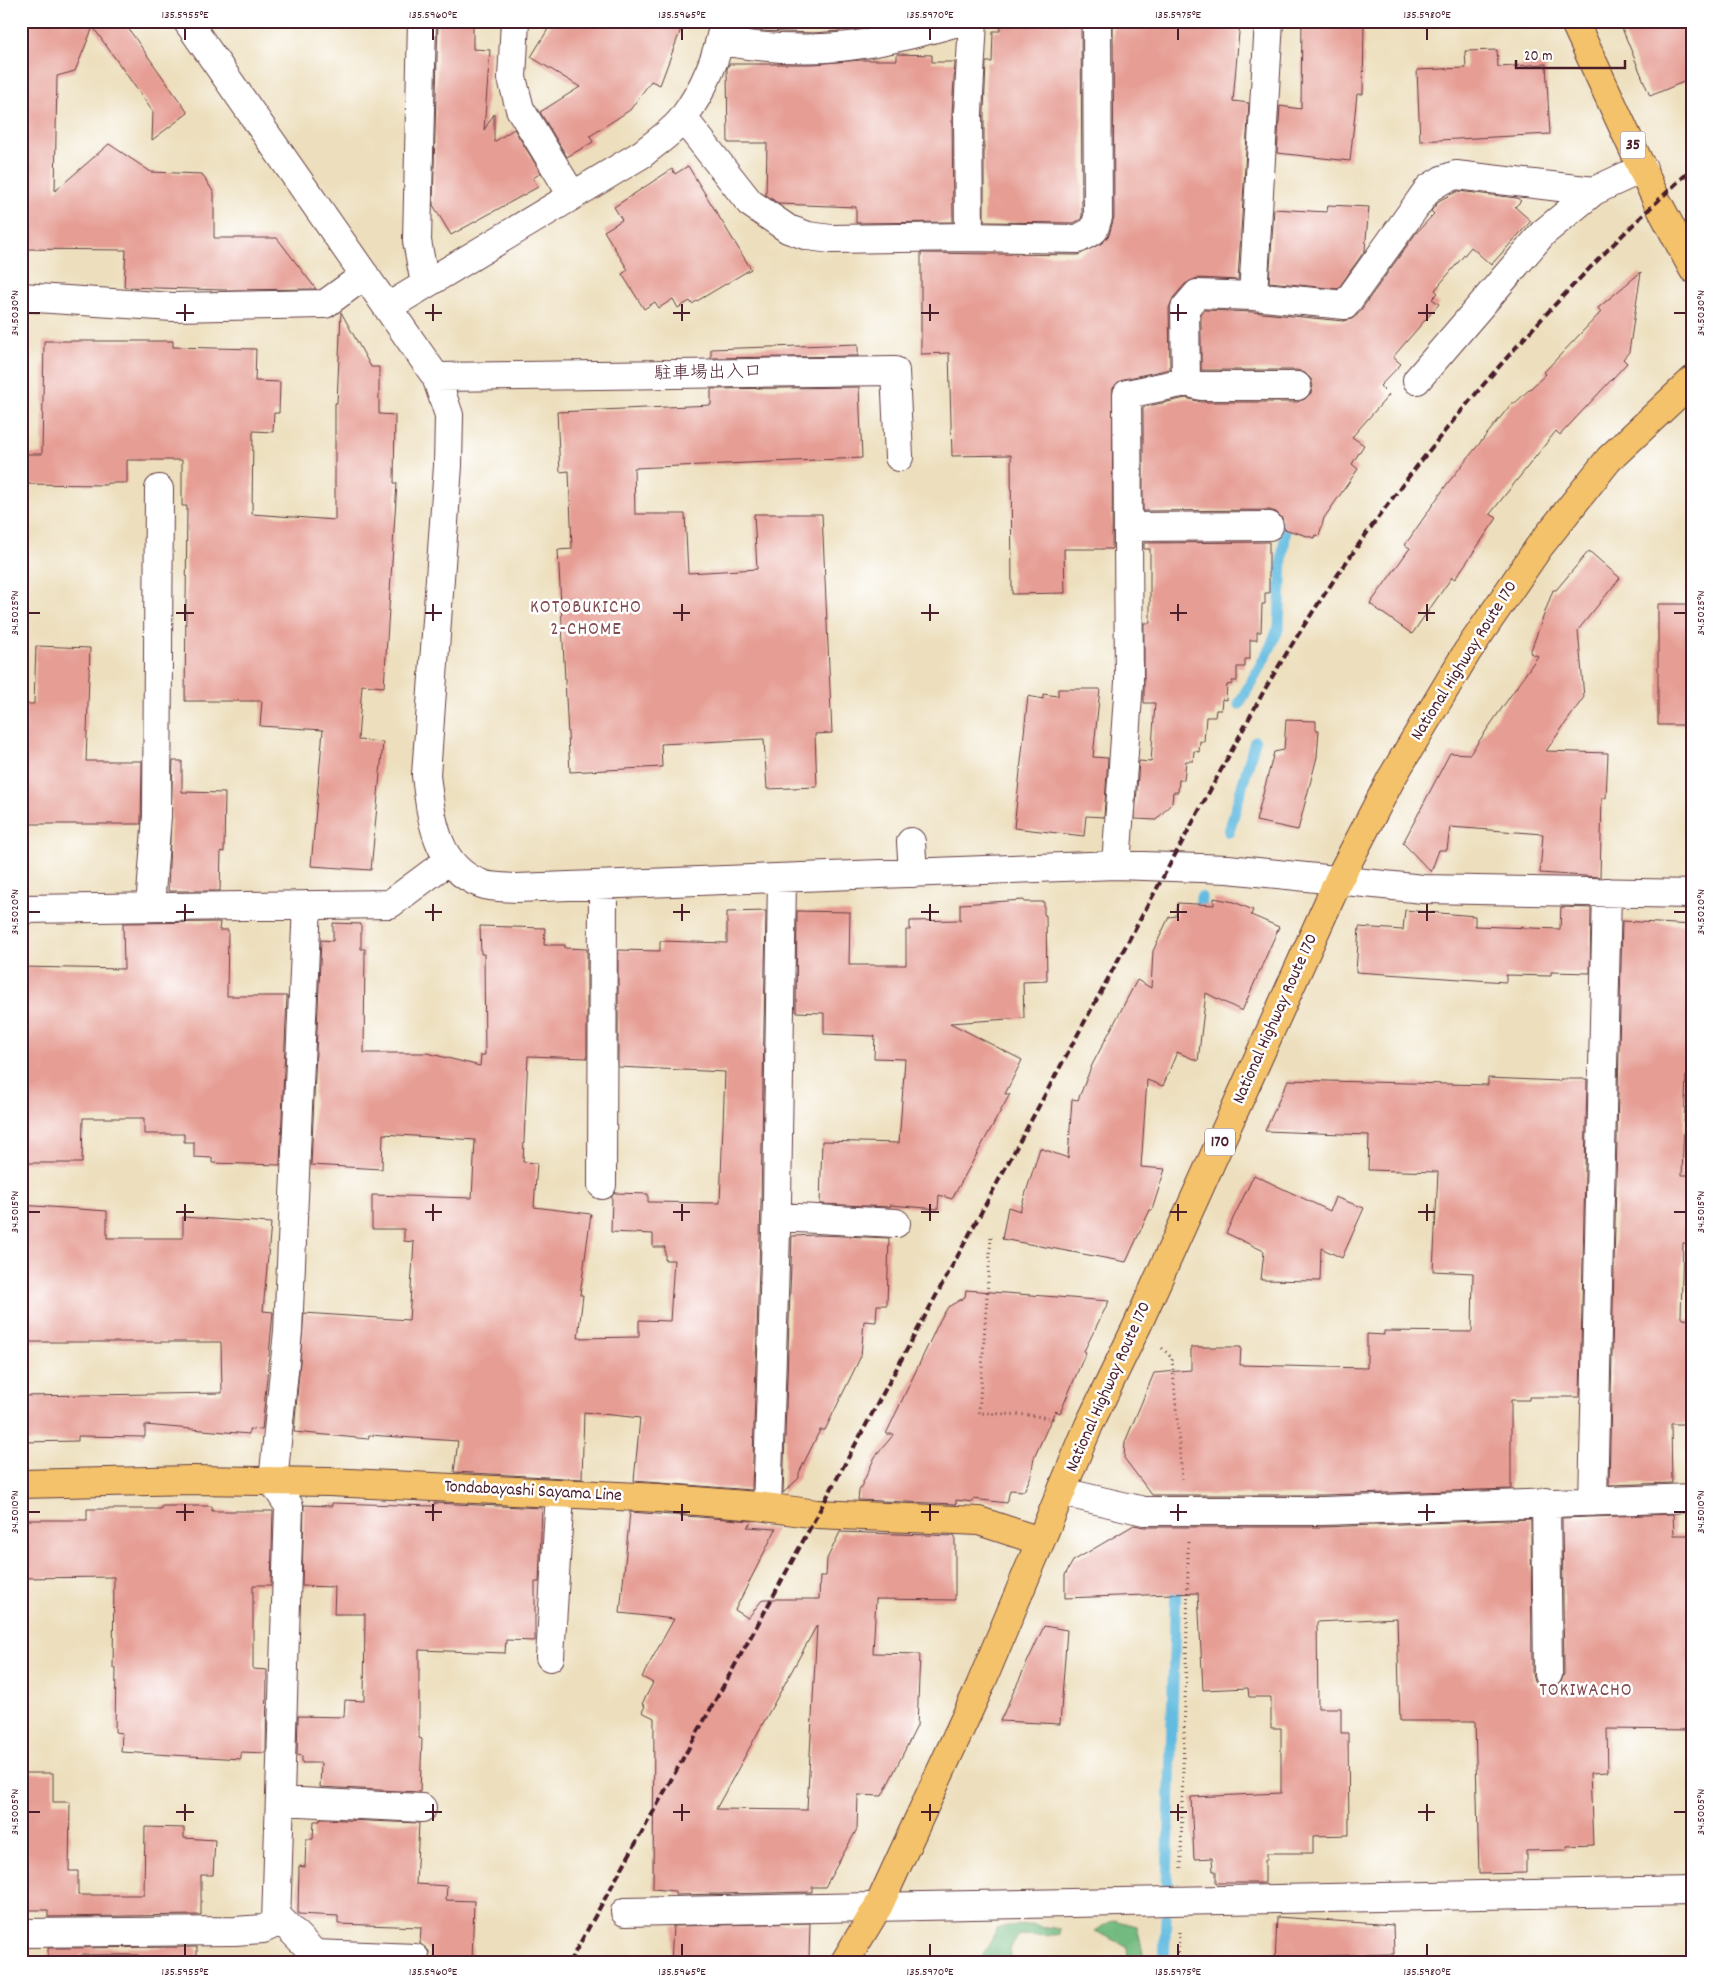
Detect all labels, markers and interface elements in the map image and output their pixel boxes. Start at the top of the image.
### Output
text: 135.5955°E [162,7,209,24]
text: 135.5960°E [409,7,458,24]
text: 135.5965°E [658,7,706,24]
text: 135.5970°E [907,7,954,24]
text: 135.5975°E [1155,7,1202,24]
text: 135.5980°E [1403,7,1451,24]
scale bar [1516,38,1625,70]
text: 20 m [1524,46,1552,68]
road number: 35 [1620,132,1646,158]
text: 34.5030°N [7,290,24,336]
text: 34.5030°N [1693,290,1710,336]
street label: 駐車場出入口 [654,361,762,387]
street label: National Highway Route 170 [1406,576,1524,746]
text: 34.5025°N [7,590,24,635]
text: 34.5025°N [1693,590,1710,635]
district label: KOTOBUKICHO 2-CHOME [530,595,642,644]
text: 34.5020°N [7,889,24,935]
text: 34.5020°N [1693,889,1710,935]
street label: National Highway Route 170 [1227,930,1325,1108]
road number: 170 [1205,1128,1235,1156]
text: 34.5015°N [7,1191,24,1233]
text: 34.5015°N [1693,1191,1710,1233]
street label: National Highway Route 170 [1060,1298,1158,1476]
street label: Tondabayashi Sayama Line [443,1475,623,1509]
text: 34.5010°N [7,1490,24,1534]
text: 34.5010°N [1693,1490,1710,1534]
district label: TOKIWACHO [1539,1678,1633,1705]
text: 34.5005°N [7,1789,24,1835]
text: 34.5005°N [1693,1789,1710,1835]
text: 135.5955°E [162,1964,209,1981]
text: 135.5960°E [409,1964,458,1981]
text: 135.5965°E [658,1964,706,1981]
text: 135.5970°E [907,1964,954,1981]
text: 135.5975°E [1155,1964,1202,1981]
text: 135.5980°E [1403,1964,1451,1981]

